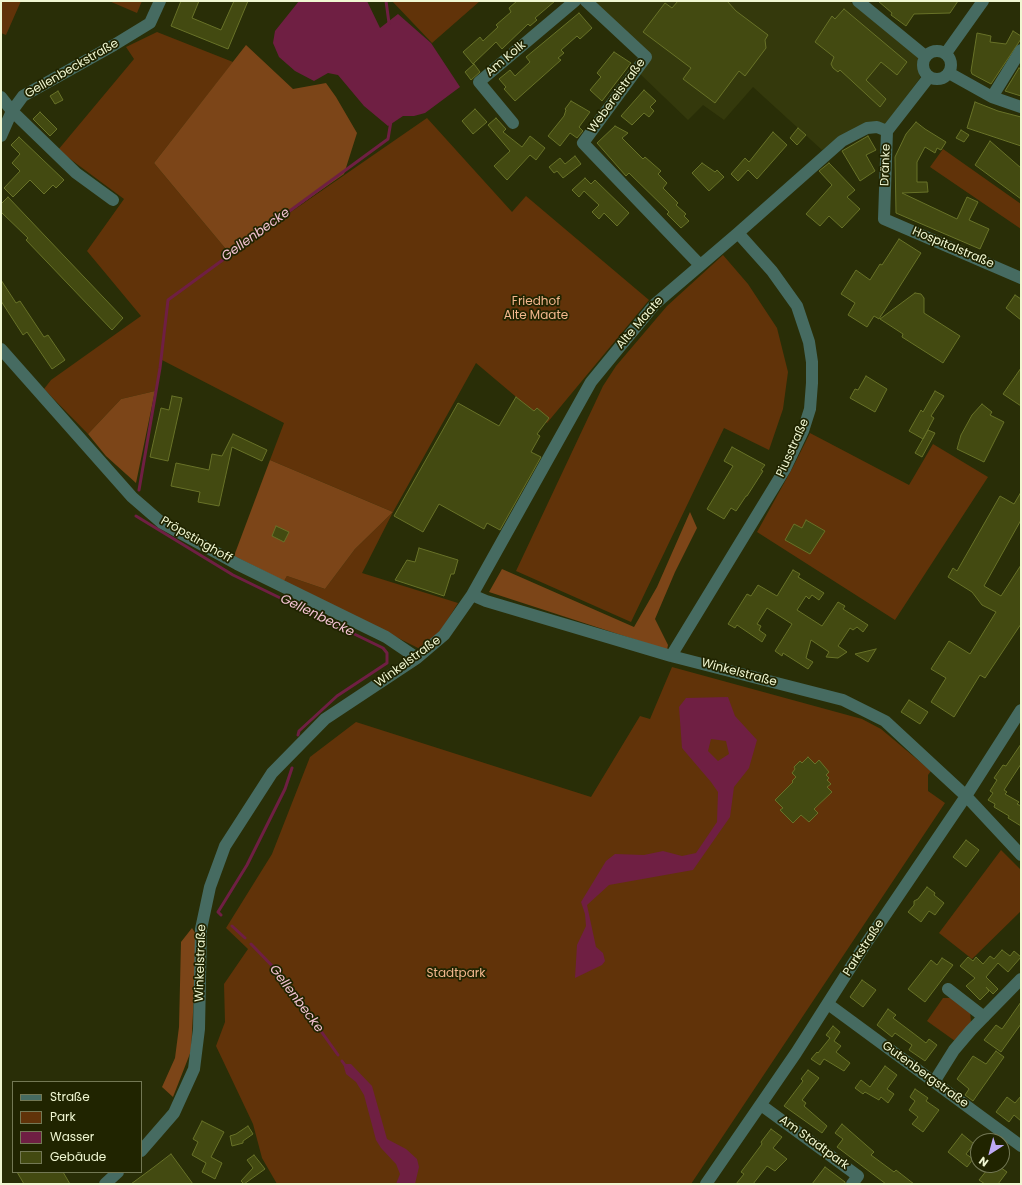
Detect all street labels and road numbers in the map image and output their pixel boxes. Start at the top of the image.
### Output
street label: Gellenbeckstraße [23,36,121,102]
street label: Am Kolk [483,38,529,80]
street label: Webereistraße [585,56,649,136]
street label: Dränke [878,144,894,186]
street label: Hospitalstraße [910,224,996,272]
street label: Alte Maate [613,294,667,352]
street label: Piusstraße [774,416,812,480]
street label: Pröpstinghoff [158,514,234,566]
street label: Winkelstraße [372,633,444,691]
street label: Winkelstraße [700,656,778,690]
street label: Parkstraße [840,917,888,979]
street label: Winkelstraße [192,924,210,1002]
street label: Gutenbergstraße [879,1039,971,1111]
street label: Am Stadtpark [776,1113,852,1173]

